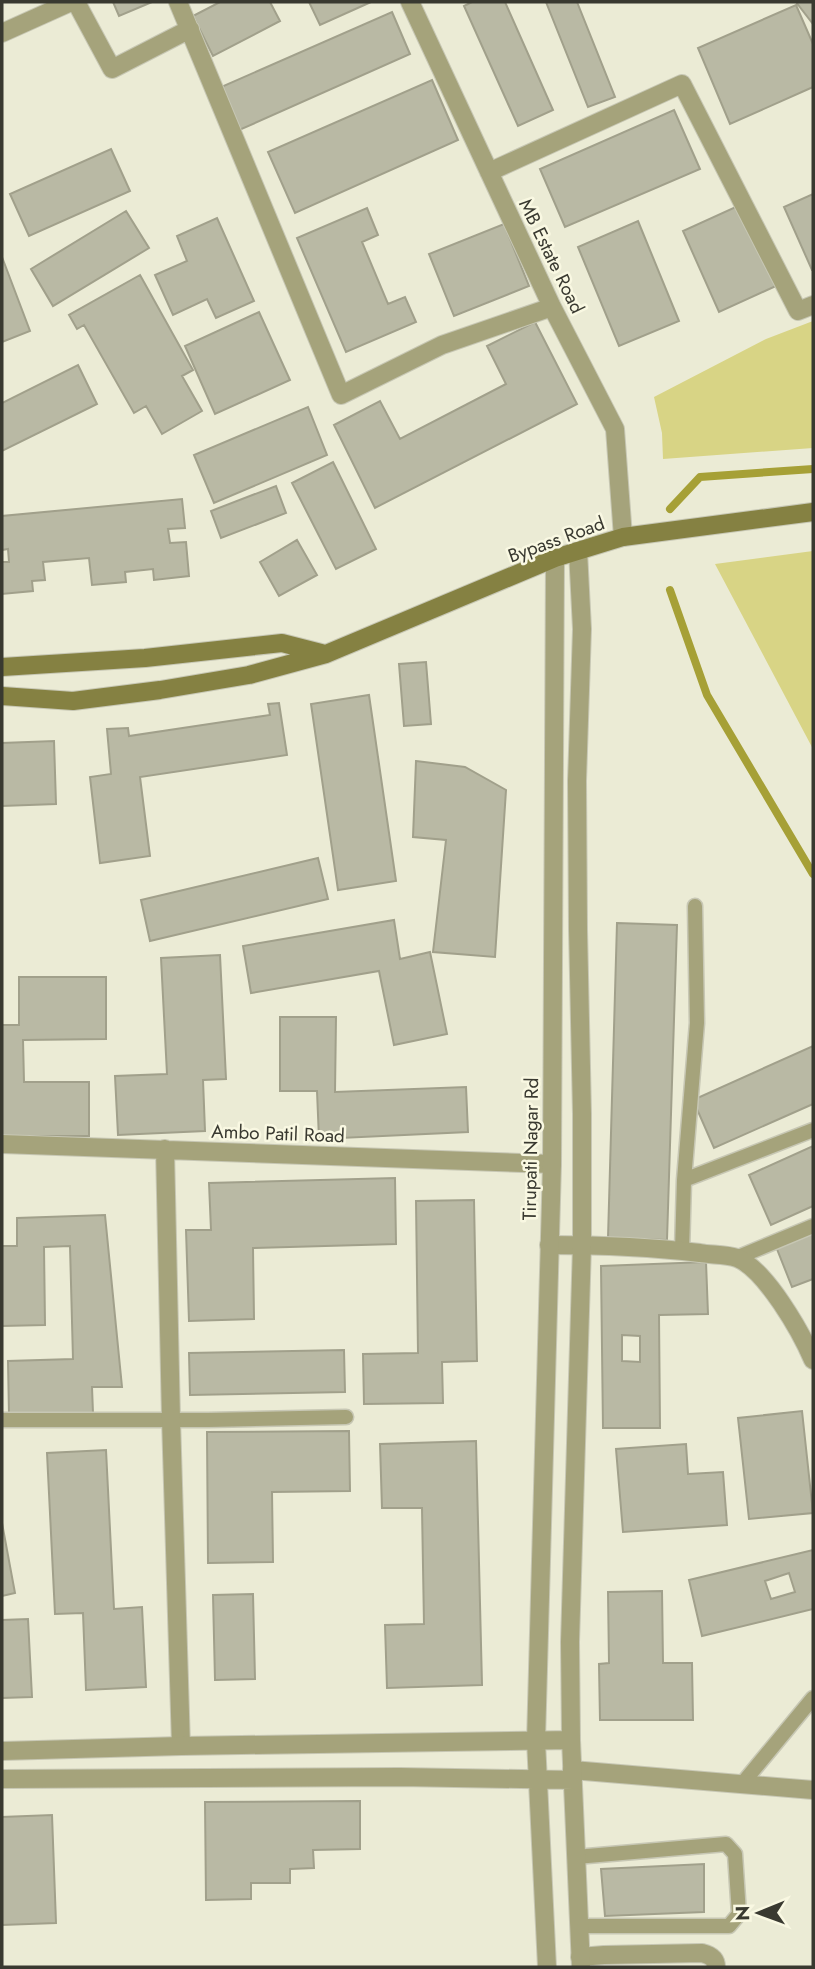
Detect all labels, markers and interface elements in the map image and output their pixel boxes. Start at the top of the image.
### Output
street label: MB Estate Road [512,194,591,318]
street label: Bypass Road [504,510,608,569]
street label: Tirupati Nagar Rd [516,1077,545,1221]
street label: Ambo Patil Road [211,1118,345,1149]
north arrow [724,1878,794,1948]
text: N [729,1906,756,1921]

